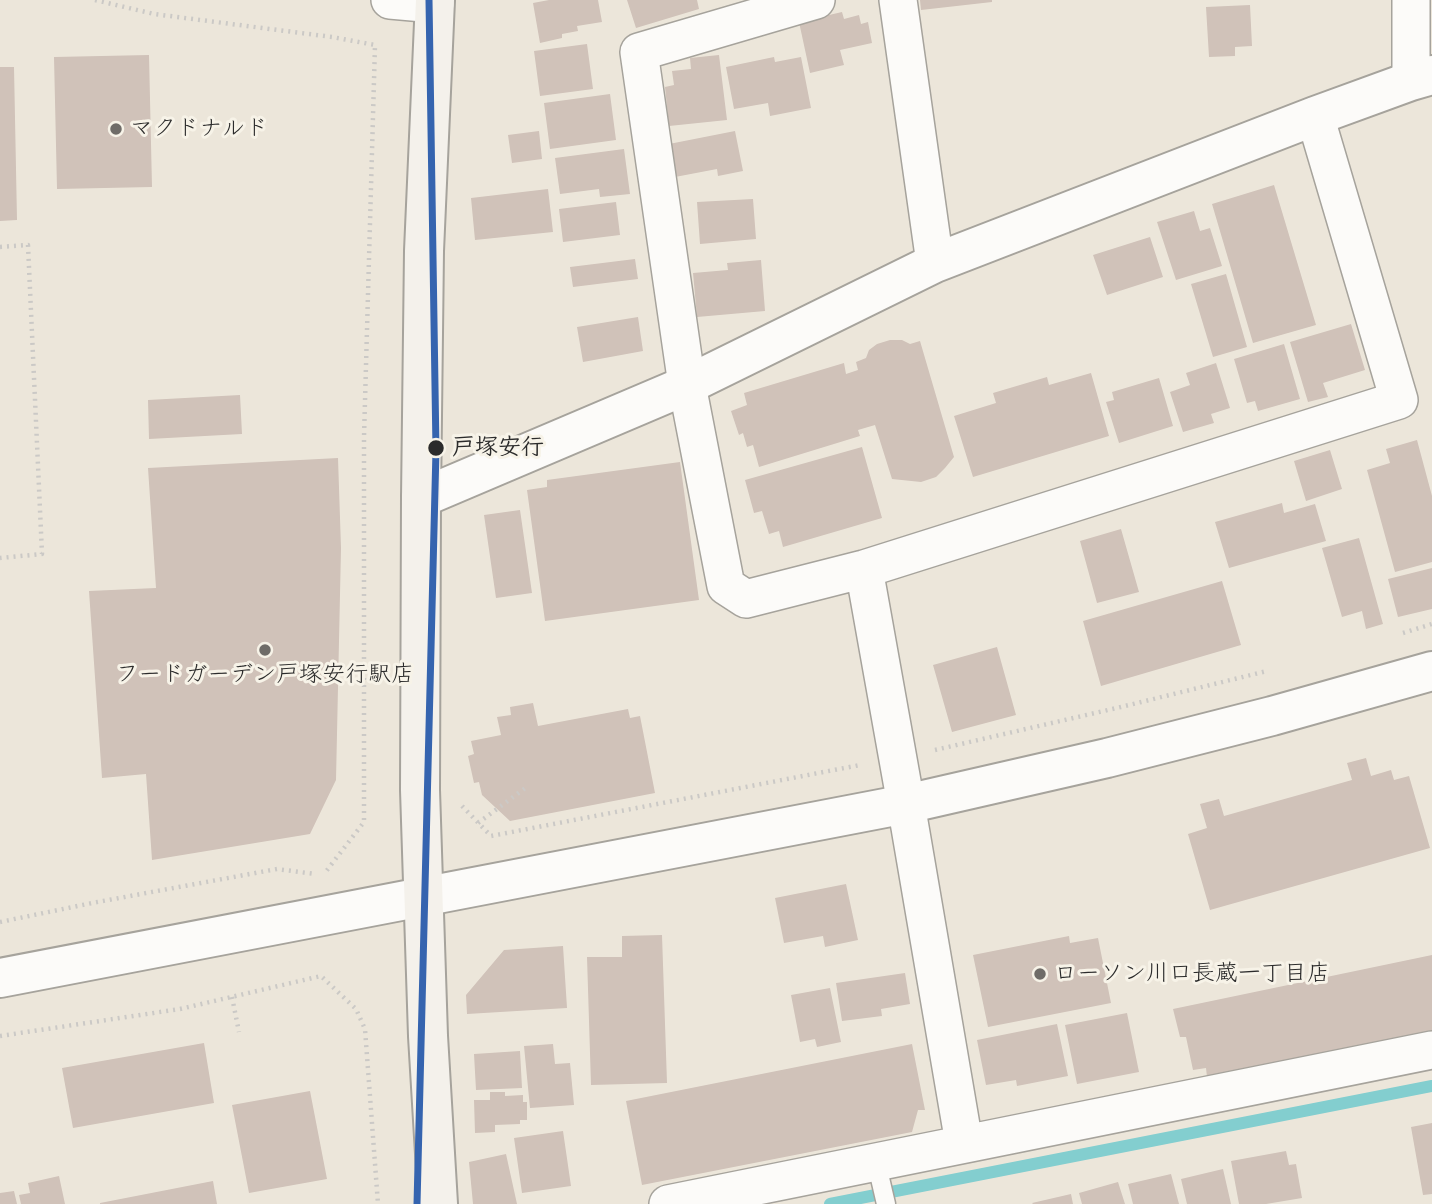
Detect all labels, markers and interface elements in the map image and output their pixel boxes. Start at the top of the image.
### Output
place label: マクドナルド [130,115,268,143]
marker: マクドナルド [108,121,124,137]
place label: 戸塚安行 [452,434,544,462]
marker: 戸塚安行 [426,438,446,458]
marker: フードガーデン戸塚安行駅店 [257,642,273,658]
place label: フードガーデン戸塚安行駅店 [116,661,414,689]
place label: ローソン川口長蔵一丁目店 [1054,960,1330,988]
marker: ローソン川口長蔵一丁目店 [1032,966,1048,982]

